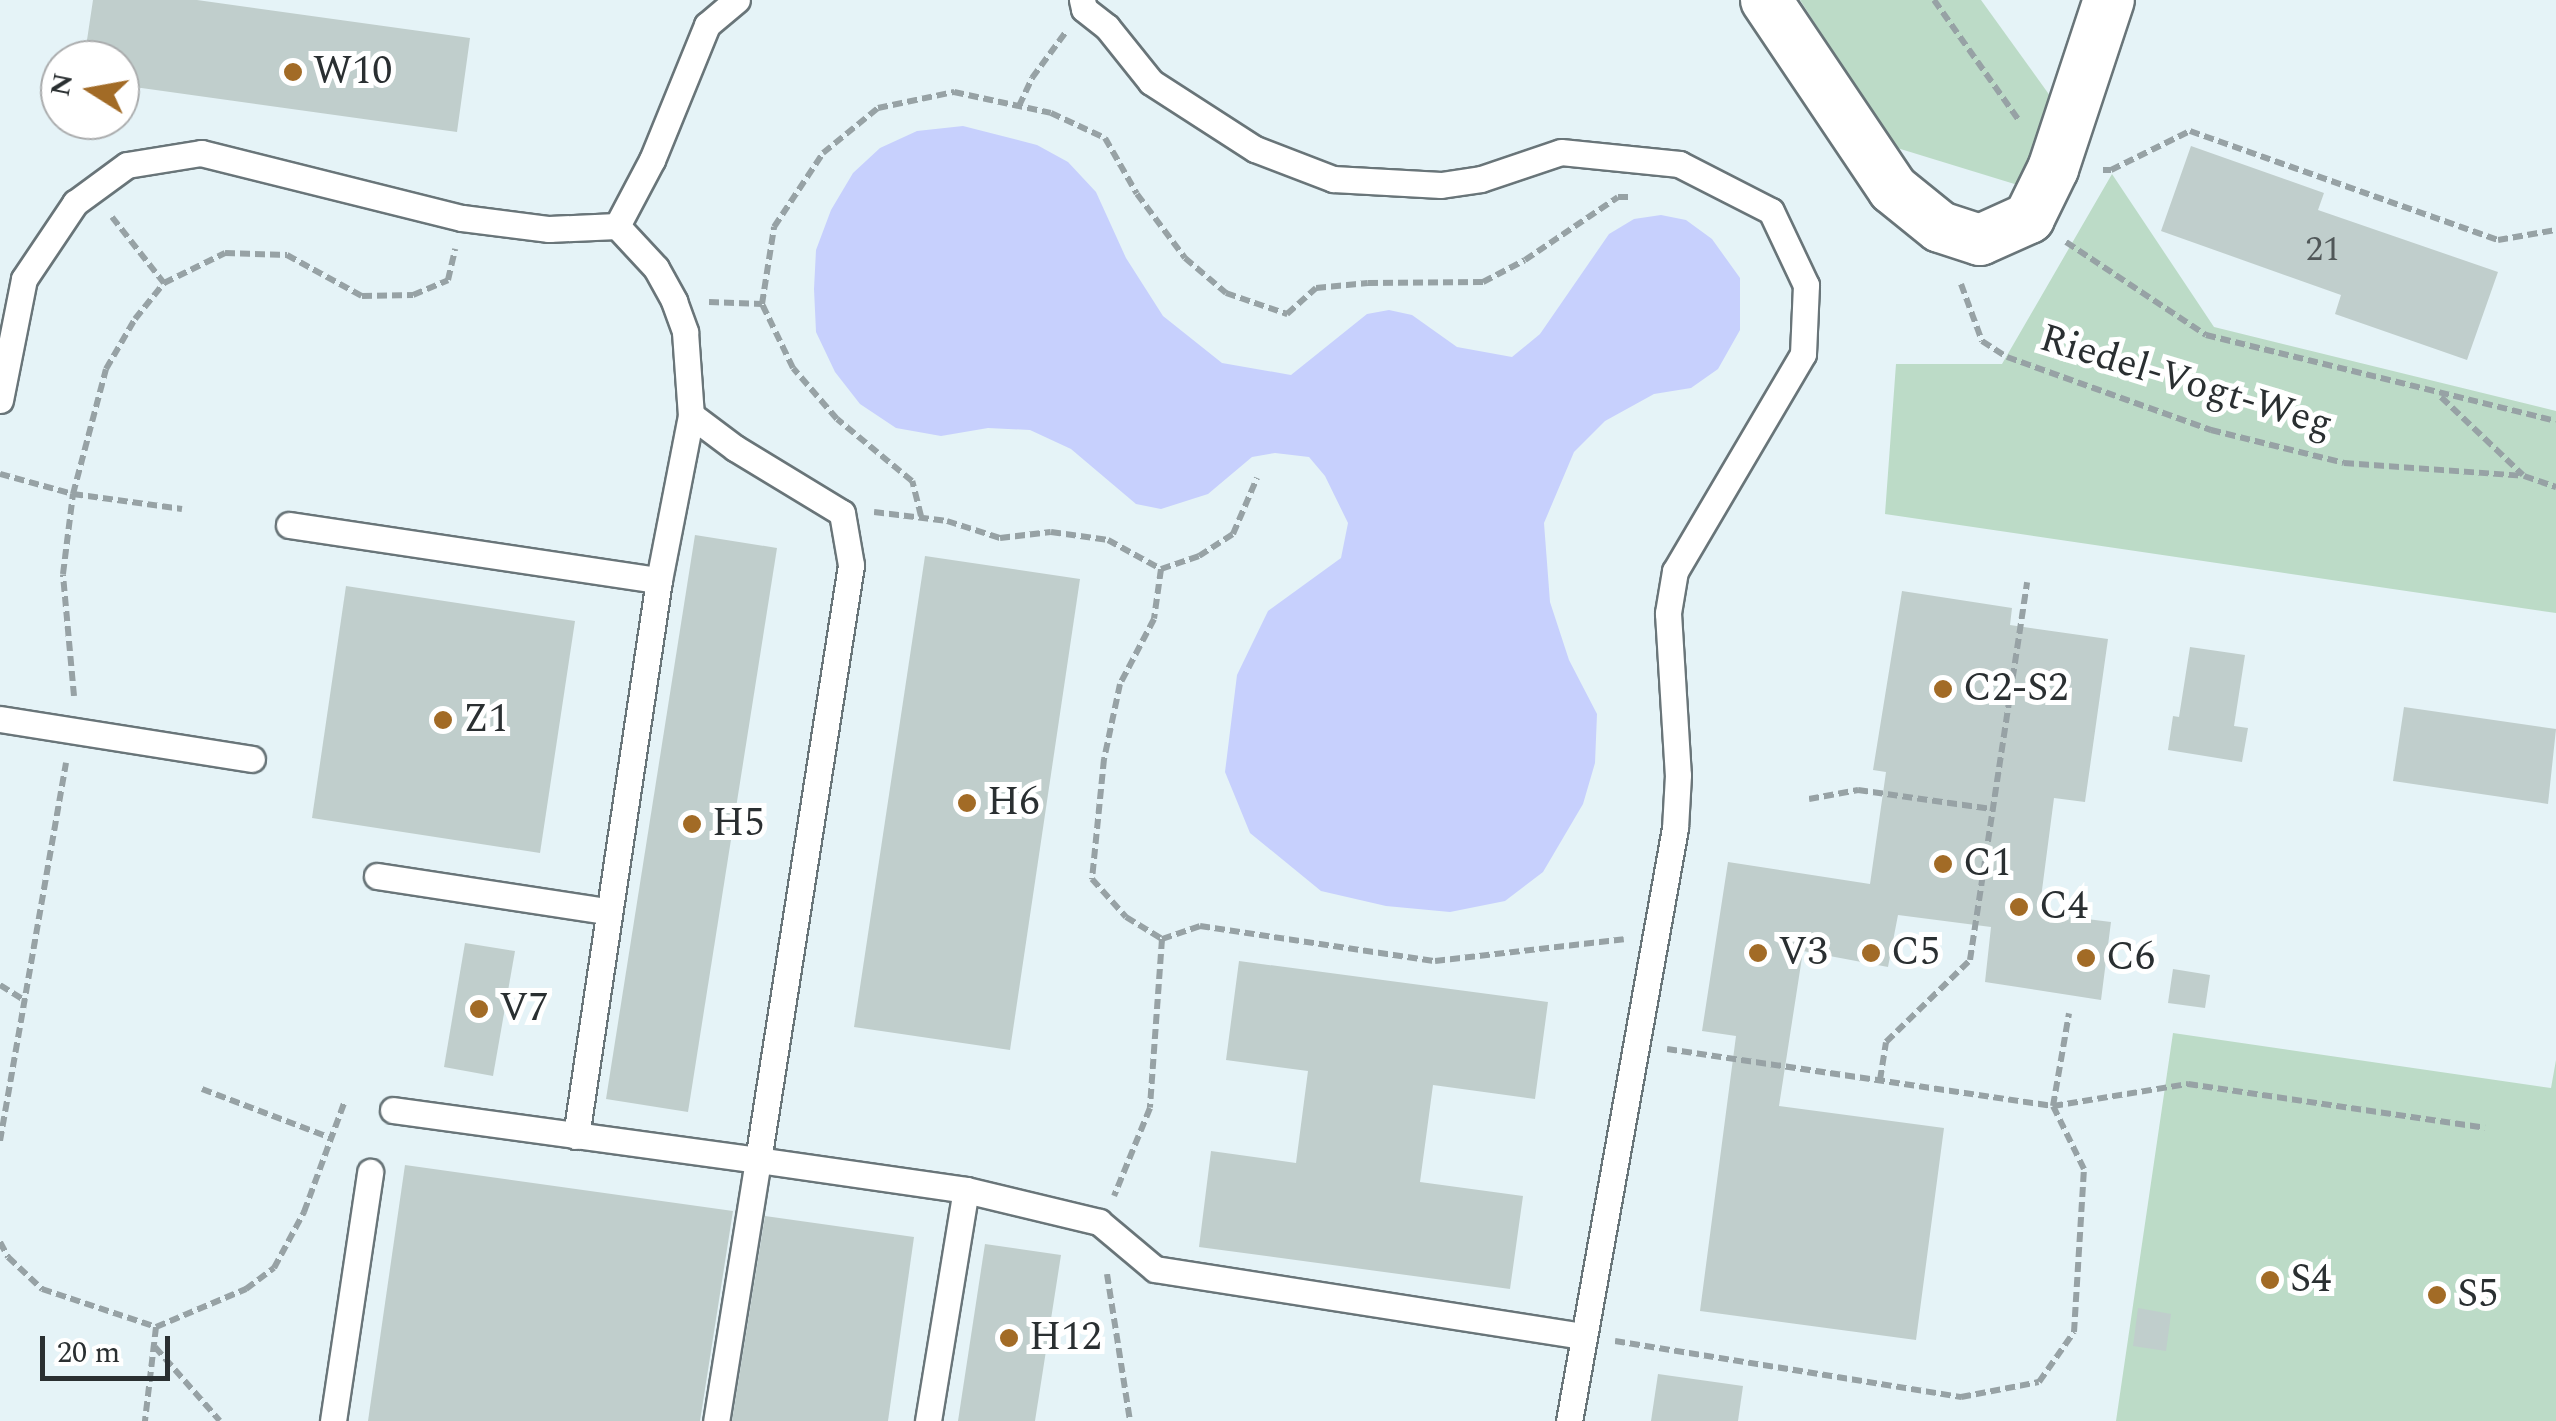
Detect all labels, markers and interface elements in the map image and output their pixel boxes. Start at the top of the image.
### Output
north arrow [40,40,140,140]
place label: W10 [313,48,392,96]
marker: W10 [282,61,304,83]
text: N [39,69,85,100]
house number: 21 [2306,229,2340,271]
street label: Riedel-Vogt-Weg [2034,315,2338,449]
place label: C2-S2 [1963,665,2068,713]
marker: C2-S2 [1932,678,1954,700]
place label: Z1 [463,696,509,744]
marker: Z1 [432,709,454,731]
place label: H6 [987,779,1039,827]
marker: H6 [956,792,978,814]
place label: H5 [712,800,764,848]
marker: H5 [681,813,703,835]
place label: C1 [1963,840,2012,888]
marker: C1 [1932,853,1954,875]
place label: C4 [2039,883,2088,931]
marker: C4 [2008,896,2030,918]
place label: V3 [1778,929,1828,977]
place label: C5 [1891,929,1940,977]
place label: C6 [2106,934,2155,982]
marker: V3 [1747,942,1769,964]
marker: C5 [1860,942,1882,964]
marker: C6 [2075,947,2097,969]
place label: V7 [499,985,549,1033]
marker: V7 [468,998,490,1020]
place label: S4 [2290,1256,2331,1304]
marker: S4 [2259,1269,2281,1291]
place label: S5 [2457,1271,2498,1319]
marker: S5 [2426,1284,2448,1306]
place label: H12 [1029,1314,1101,1362]
scale bar [45,1316,175,1378]
marker: H12 [998,1327,1020,1349]
text: 20 m [57,1330,120,1376]

